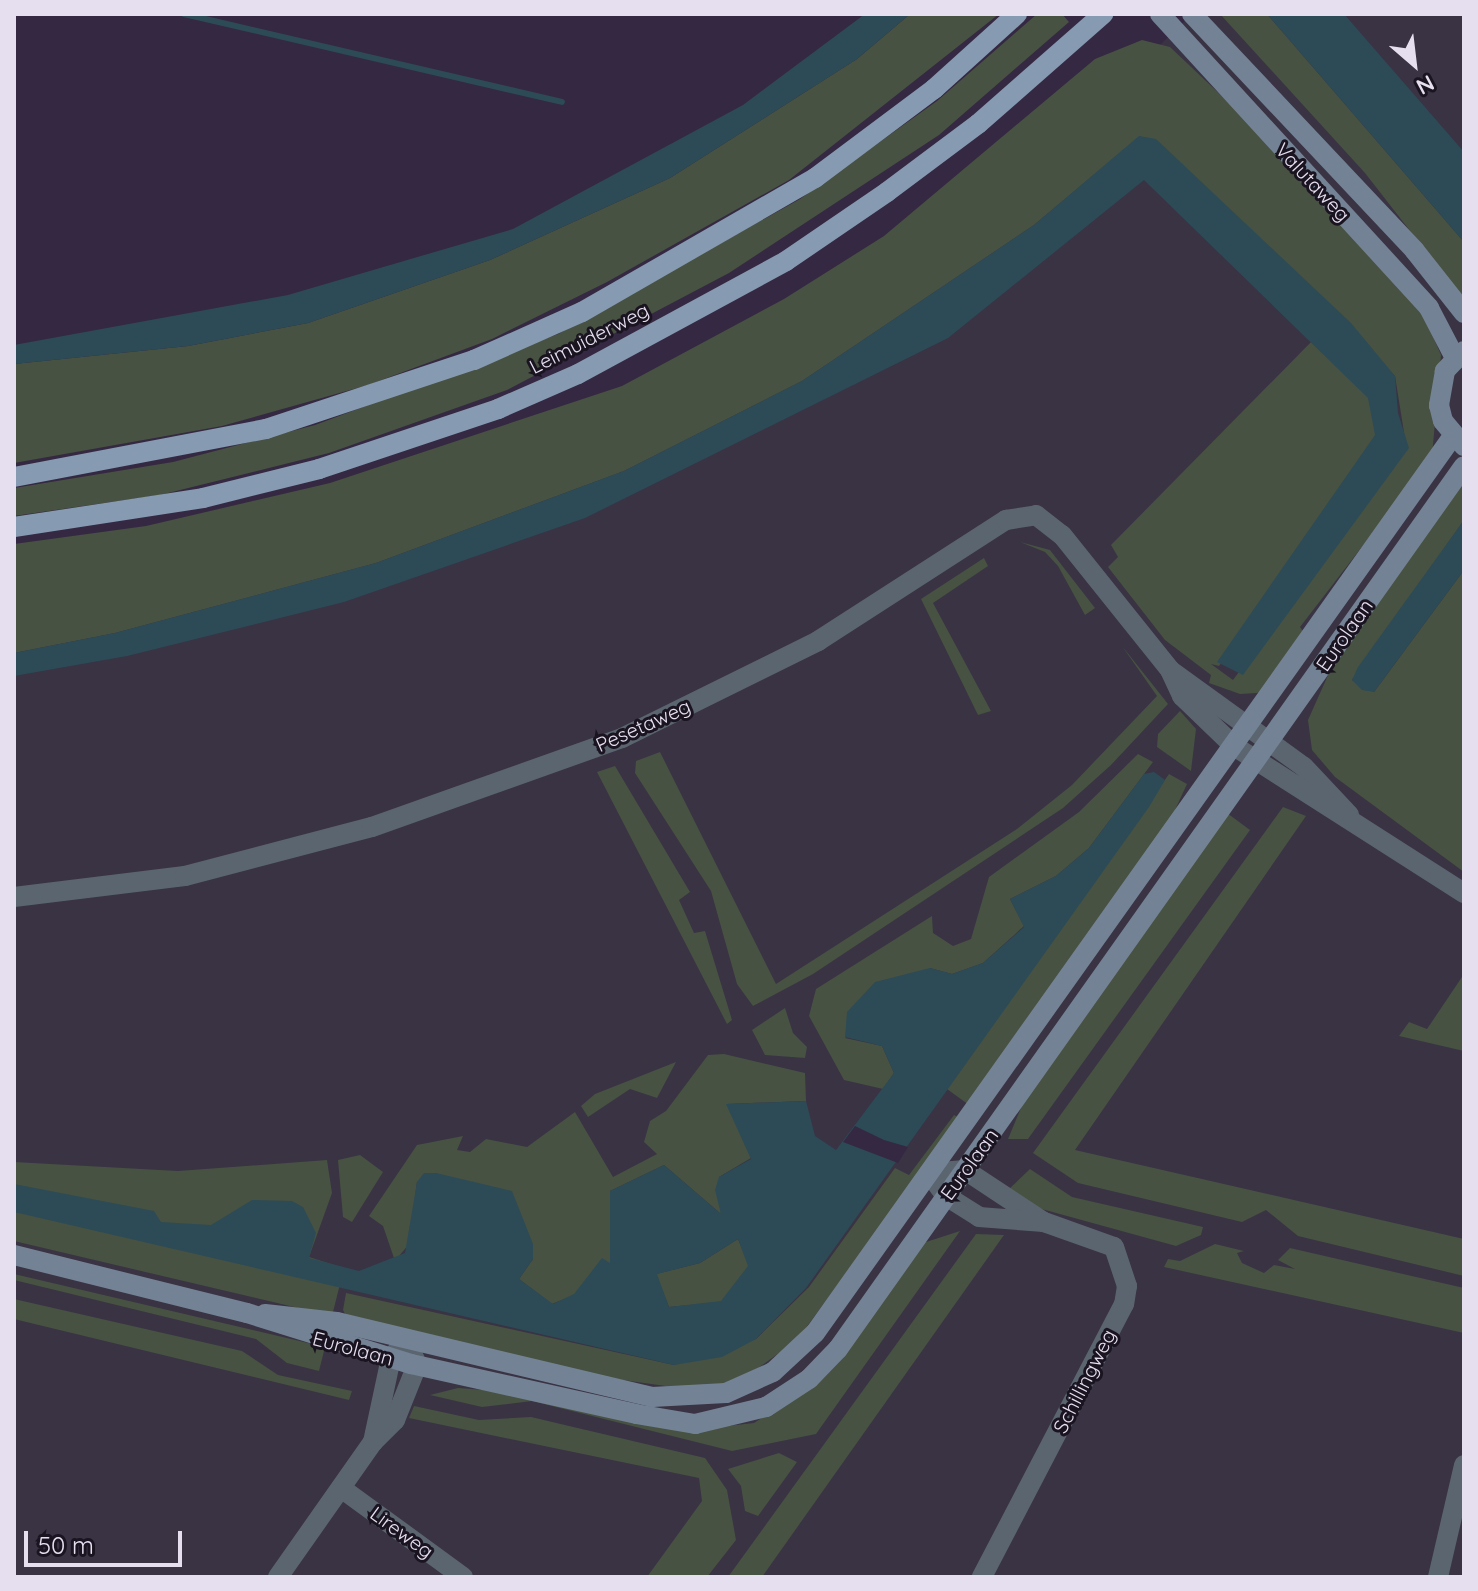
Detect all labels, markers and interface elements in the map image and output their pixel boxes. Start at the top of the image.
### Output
north arrow [1374,24,1454,104]
text: N [1412,69,1439,101]
street label: Valutaweg [1271,138,1355,226]
street label: Leimuiderweg [525,298,653,378]
street label: Eurolaan [1311,594,1377,676]
street label: Pesetaweg [592,693,694,757]
street label: Eurolaan [935,1124,1003,1204]
street label: Schillingweg [1048,1325,1120,1437]
street label: Eurolaan [310,1326,396,1370]
street label: Lireweg [366,1501,438,1563]
scale bar [28,1515,186,1565]
text: 50 m [38,1530,94,1560]

